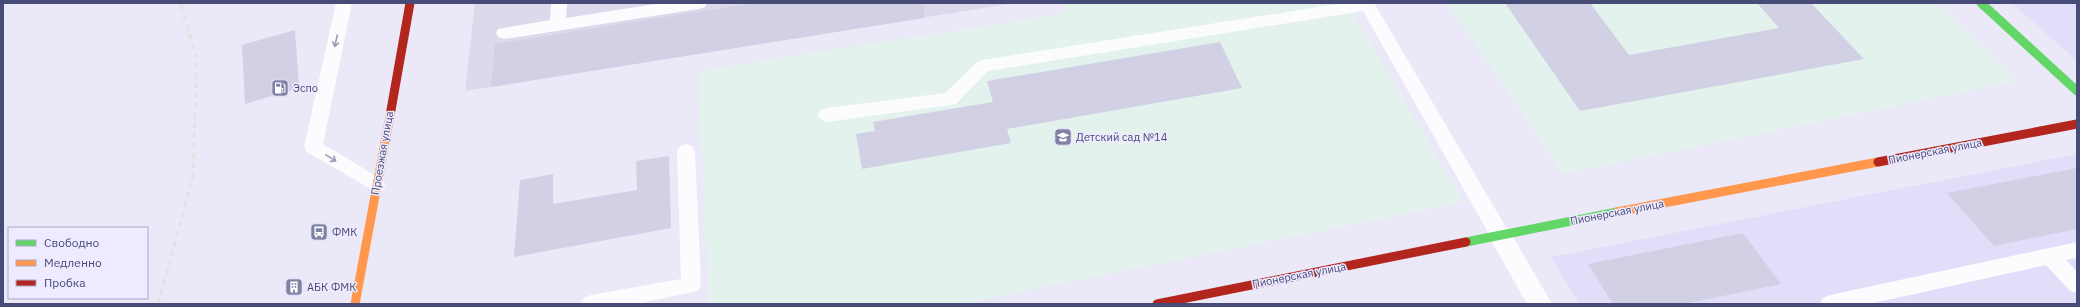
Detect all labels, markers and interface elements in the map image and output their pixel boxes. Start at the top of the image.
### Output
one-way arrow [331,34,339,47]
fuel station icon: Эспо [270,78,290,98]
place label: Эспо [293,81,318,95]
street label: Проезжая улица [368,110,396,196]
school or university icon: Детский сад №14 [1053,127,1073,147]
place label: Детский сад №14 [1076,130,1168,144]
street label: Пионерская улица [1887,135,1983,167]
one-way arrow [325,155,337,163]
street label: Пионерская улица [1569,196,1665,228]
bus stop icon: ФМК [309,222,329,242]
place label: ФМК [332,225,358,239]
legend [8,227,148,299]
text: Свободно [44,235,100,250]
text: Медленно [44,255,102,270]
street label: Пионерская улица [1251,259,1347,291]
text: Пробка [44,275,86,290]
building icon: АБК ФМК [284,277,304,297]
place label: АБК ФМК [307,280,356,294]

